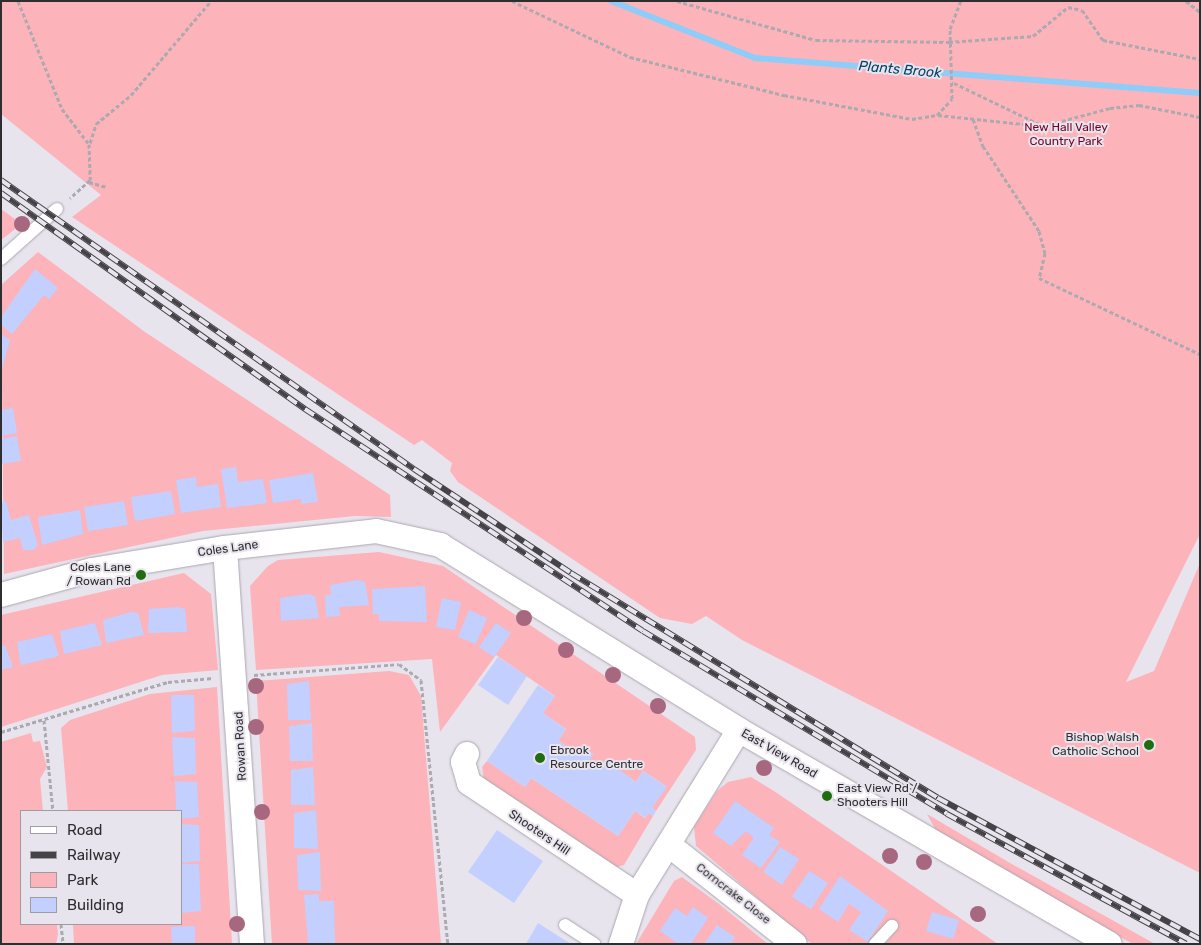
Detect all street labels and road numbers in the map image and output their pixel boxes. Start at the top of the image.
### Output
street label: Coles Lane [197,538,259,560]
street label: Rowan Road [232,711,250,781]
street label: East View Road [738,726,820,782]
street label: Shooters Hill [506,807,572,859]
street label: Corncrake Close [693,860,773,928]

